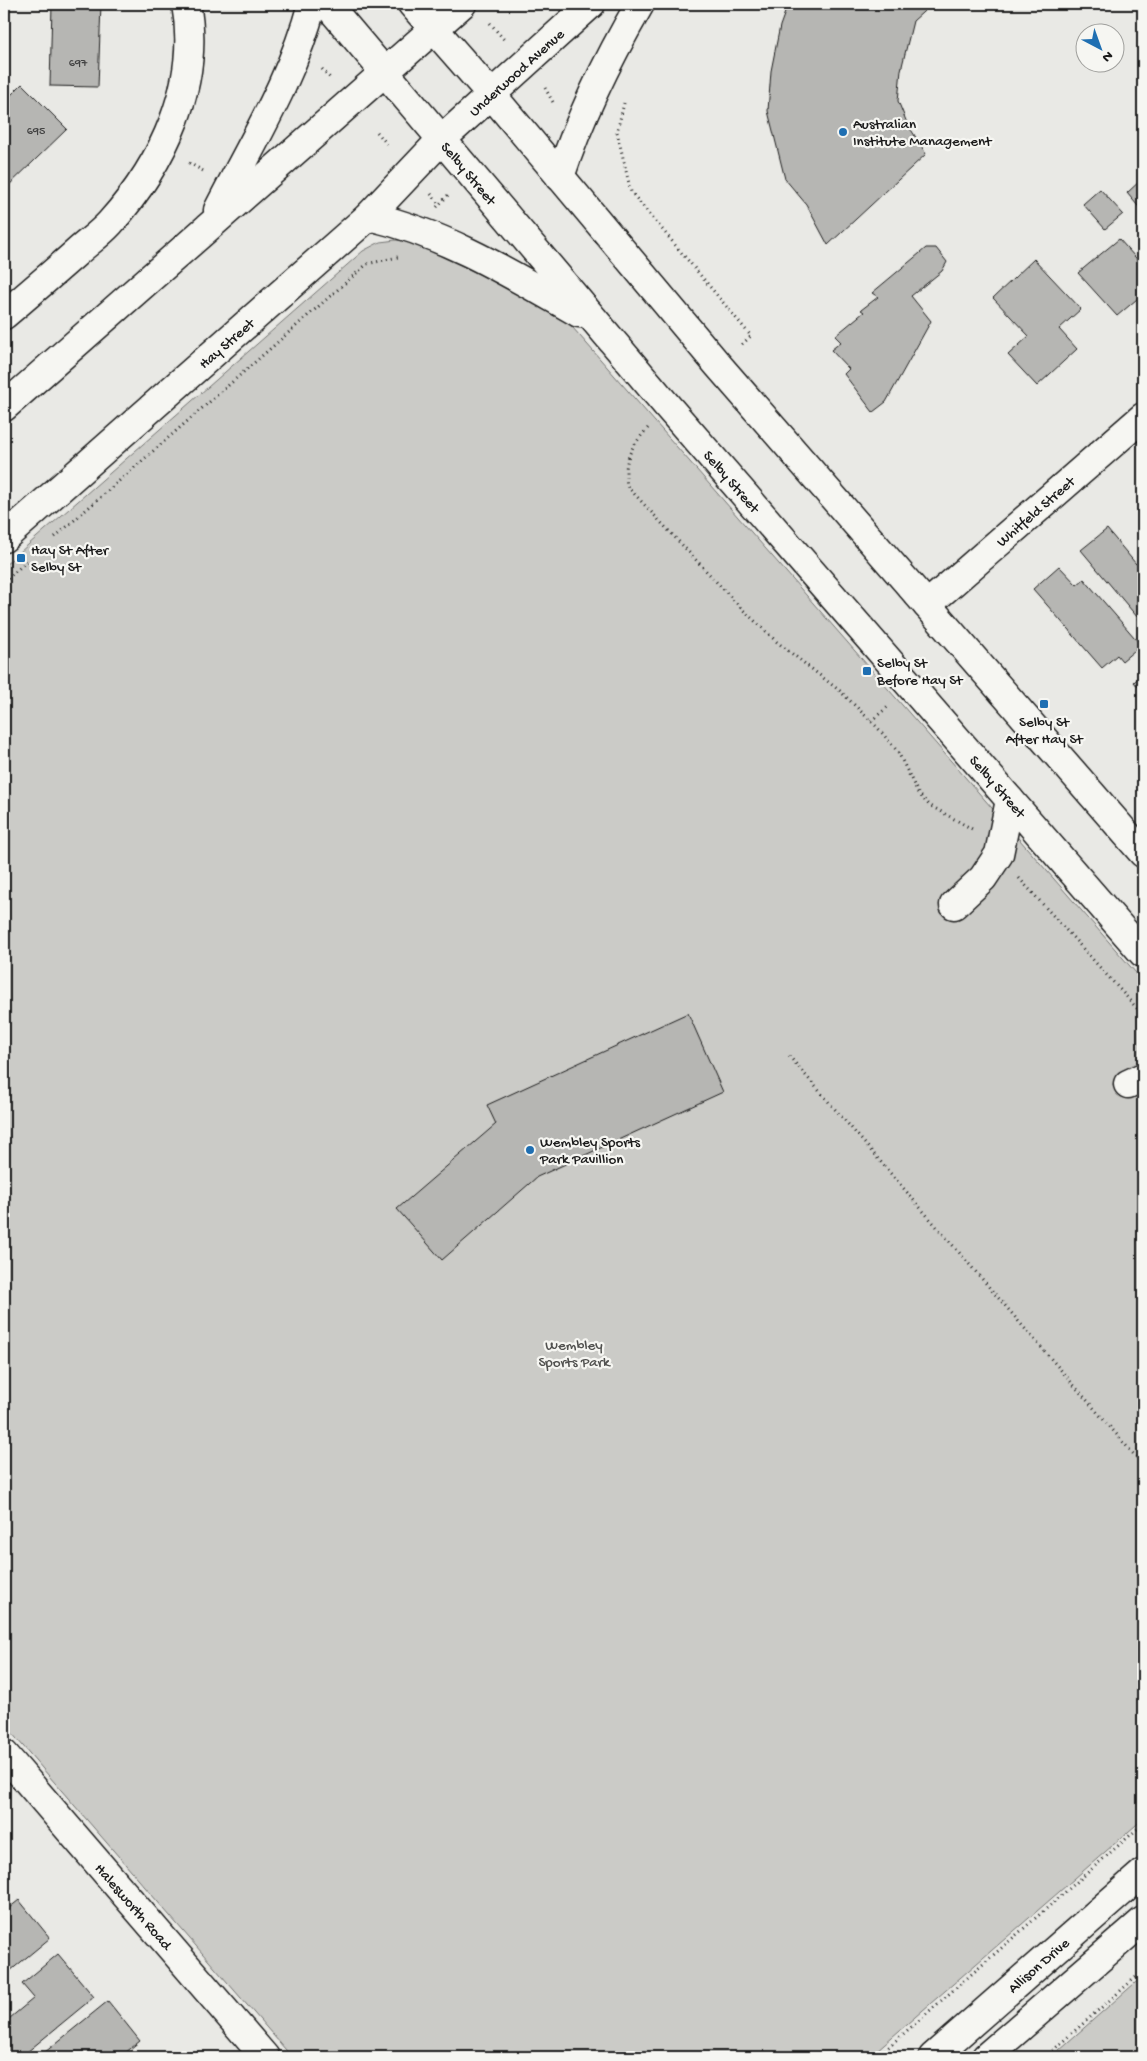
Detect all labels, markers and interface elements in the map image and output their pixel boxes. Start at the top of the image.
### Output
north arrow [1074,22,1124,72]
street label: Underwood Avenue [466,26,569,121]
text: N [1098,47,1116,65]
house number: 697 [69,57,88,71]
place label: Australian Institute Management [853,116,993,151]
house number: 695 [27,125,45,139]
marker: Australian Institute Management [837,126,849,138]
street label: Selby Street [436,139,500,211]
street label: Hay Street [196,314,260,374]
street label: Selby Street [698,447,764,519]
street label: Whitfeld Street [993,472,1081,552]
place label: Hay St After Selby St [31,542,110,577]
marker: Hay St After Selby St [15,552,27,564]
place label: Selby St Before Hay St [876,655,964,690]
marker: Selby St Before Hay St [861,665,873,677]
marker: Selby St After Hay St [1038,698,1050,710]
place label: Selby St After Hay St [1005,714,1084,749]
street label: Selby Street [964,752,1030,824]
place label: Wembley Sports Park Pavillion [539,1134,641,1169]
marker: Wembley Sports Park Pavillion [524,1144,536,1156]
park label: Wembley Sports Park [538,1337,611,1372]
street label: Halesworth Road [90,1860,176,1955]
street label: Allison Drive [1005,1935,1074,1998]

